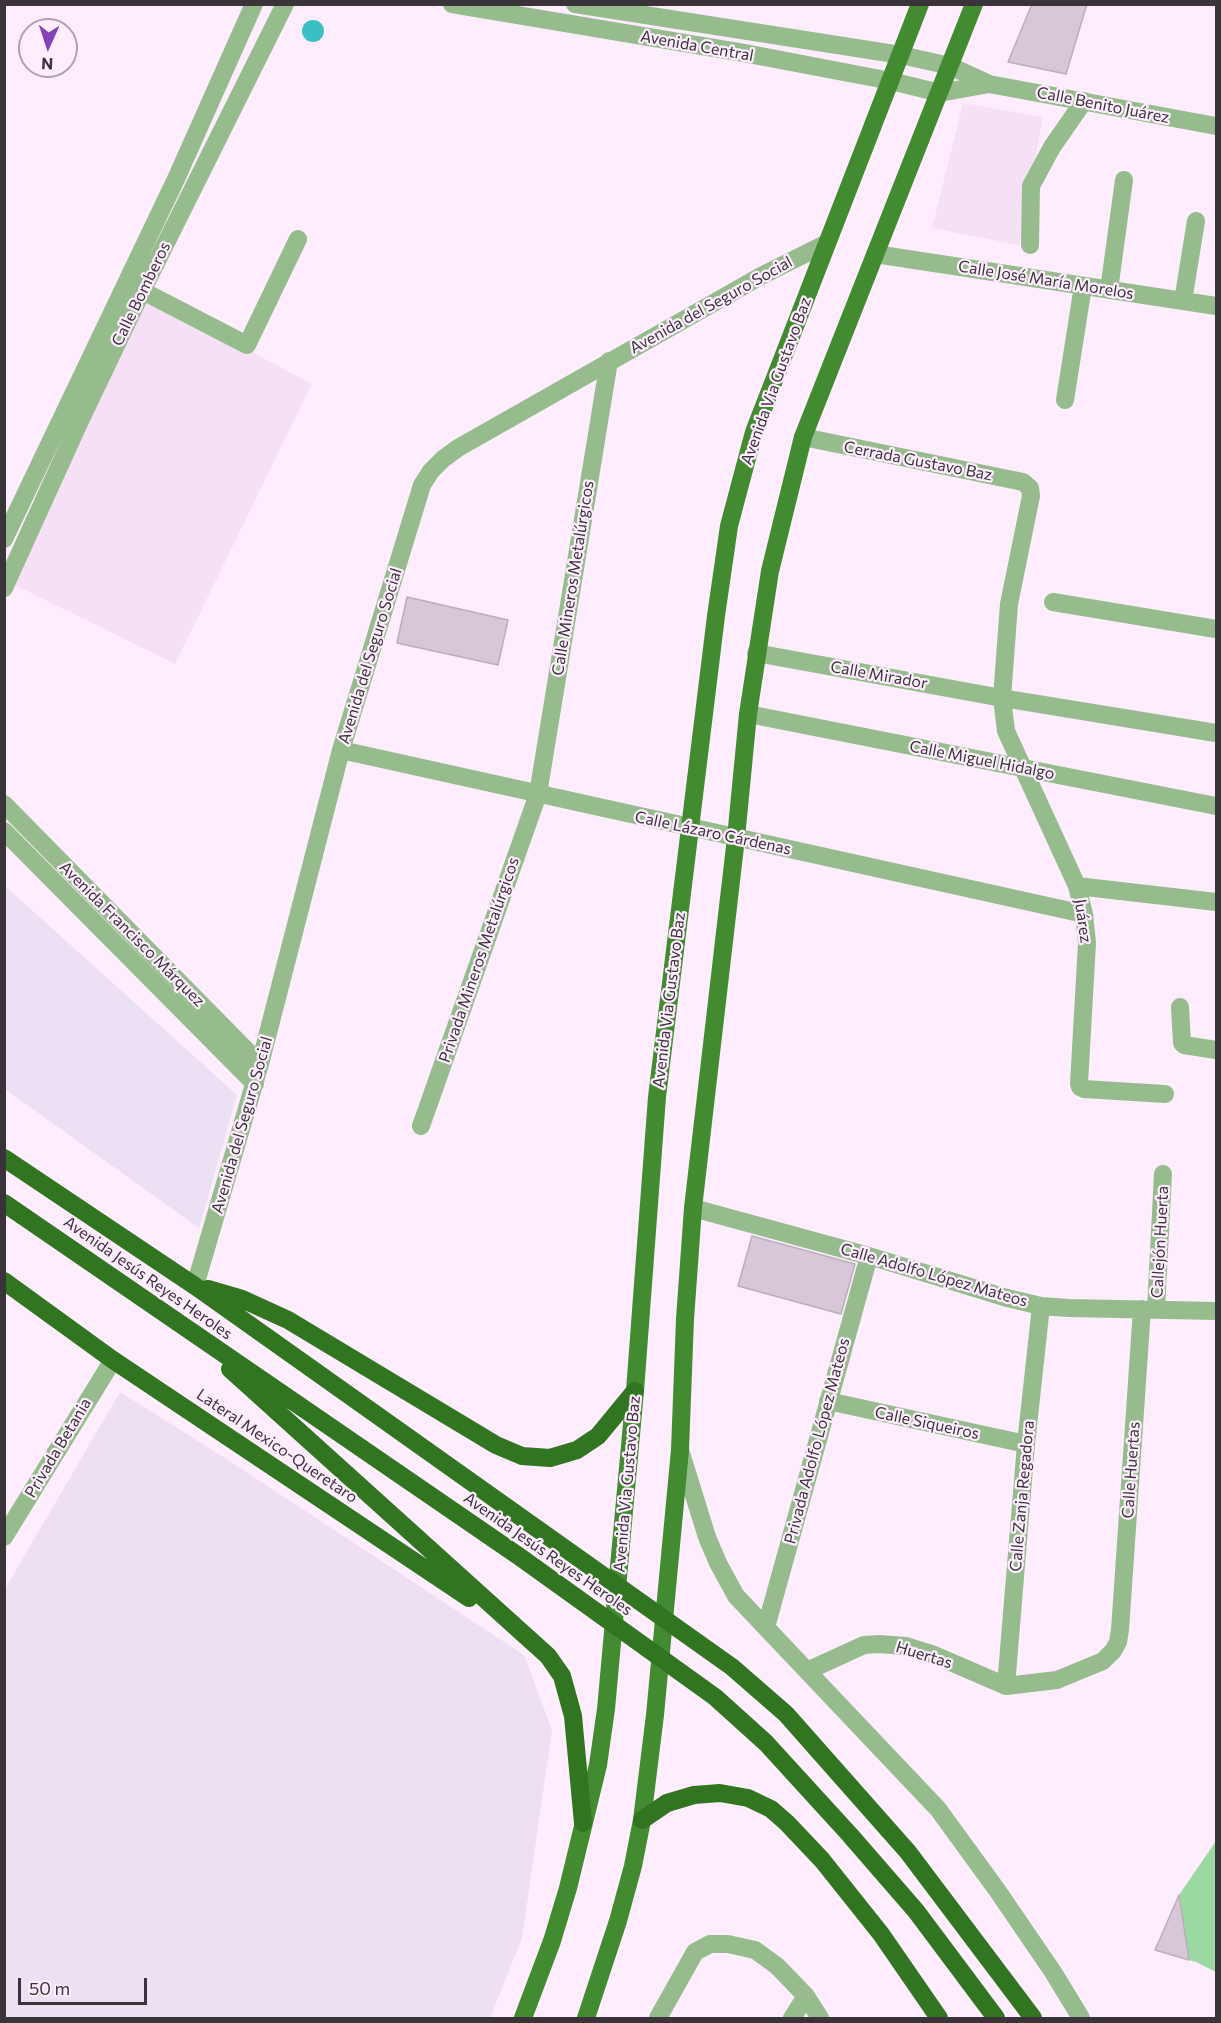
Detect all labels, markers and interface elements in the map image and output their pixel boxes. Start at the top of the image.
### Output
north arrow [18,18,78,78]
street label: Avenida Central [639,27,755,65]
text: N [41,55,54,74]
street label: Calle Benito Juárez [1035,83,1171,127]
street label: Calle Bomberos [107,239,175,349]
street label: Avenida del Seguro Social [626,252,796,358]
street label: Calle José María Morelos [957,257,1135,303]
street label: Avenida Via Gustavo Baz [737,294,815,468]
street label: Cerrada Gustavo Baz [842,437,994,485]
street label: Calle Mineros Metalúrgicos [548,479,598,677]
street label: Avenida del Seguro Social [334,566,406,746]
street label: Calle Mirador [829,657,929,693]
street label: Calle Miguel Hidalgo [908,737,1056,783]
street label: Calle Lázaro Cárdenas [633,807,793,859]
street label: Privada Mineros Metalúrgicos [435,855,523,1065]
street label: Avenida Francisco Márquez [55,857,209,1011]
street label: Juárez [1070,898,1096,944]
street label: Avenida Via Gustavo Baz [649,911,689,1089]
street label: Avenida del Seguro Social [208,1034,276,1216]
street label: Callejón Huerta [1147,1185,1173,1299]
street label: Avenida Jesús Reyes Heroles [60,1212,236,1344]
street label: Calle Adolfo López Mateos [838,1239,1030,1311]
street label: Privada Adolfo López Mateos [780,1336,854,1546]
street label: Lateral Mexico-Queretaro [193,1385,361,1507]
street label: Privada Betania [21,1395,95,1501]
street label: Avenida Via Gustavo Baz [610,1395,644,1573]
street label: Calle Siqueiros [873,1403,981,1443]
street label: Calle Zanja Regadora [1006,1420,1038,1572]
street label: Calle Huertas [1118,1421,1144,1519]
street label: Avenida Jesús Reyes Heroles [460,1488,636,1620]
street label: Huertas [893,1637,955,1673]
scale bar [21,1966,150,2004]
text: 50 m [29,1977,70,1999]

